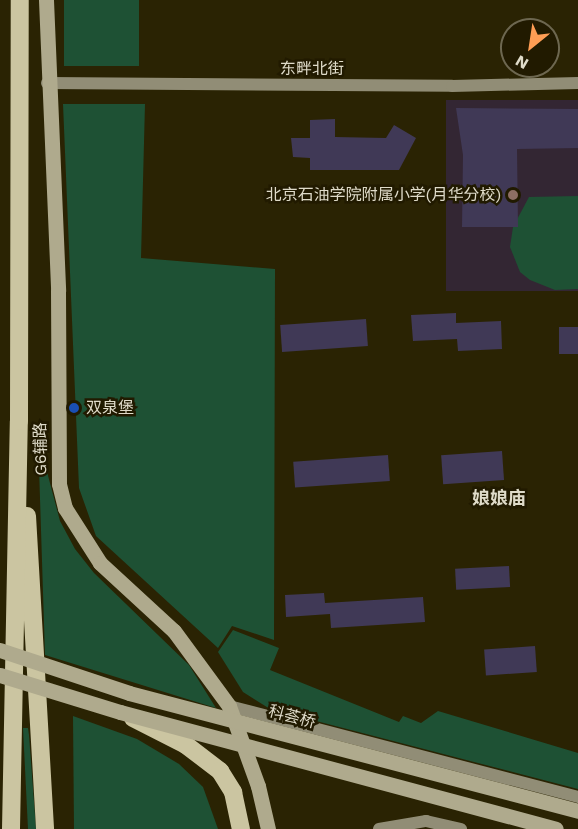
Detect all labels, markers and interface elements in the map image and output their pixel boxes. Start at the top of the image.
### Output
north arrow [500,18,560,78]
text: N [512,51,532,73]
street label: 东畔北街 [280,59,344,79]
place label: 北京石油学院附属小学(月华分校) [266,185,501,205]
marker: 北京石油学院附属小学(月华分校) [506,188,520,202]
place label: 双泉堡 [86,398,134,418]
marker: 双泉堡 [67,401,81,415]
street label: G6辅路 [31,422,51,476]
district label: 娘娘庙 [472,487,526,509]
street label: 科荟桥 [266,702,318,732]

